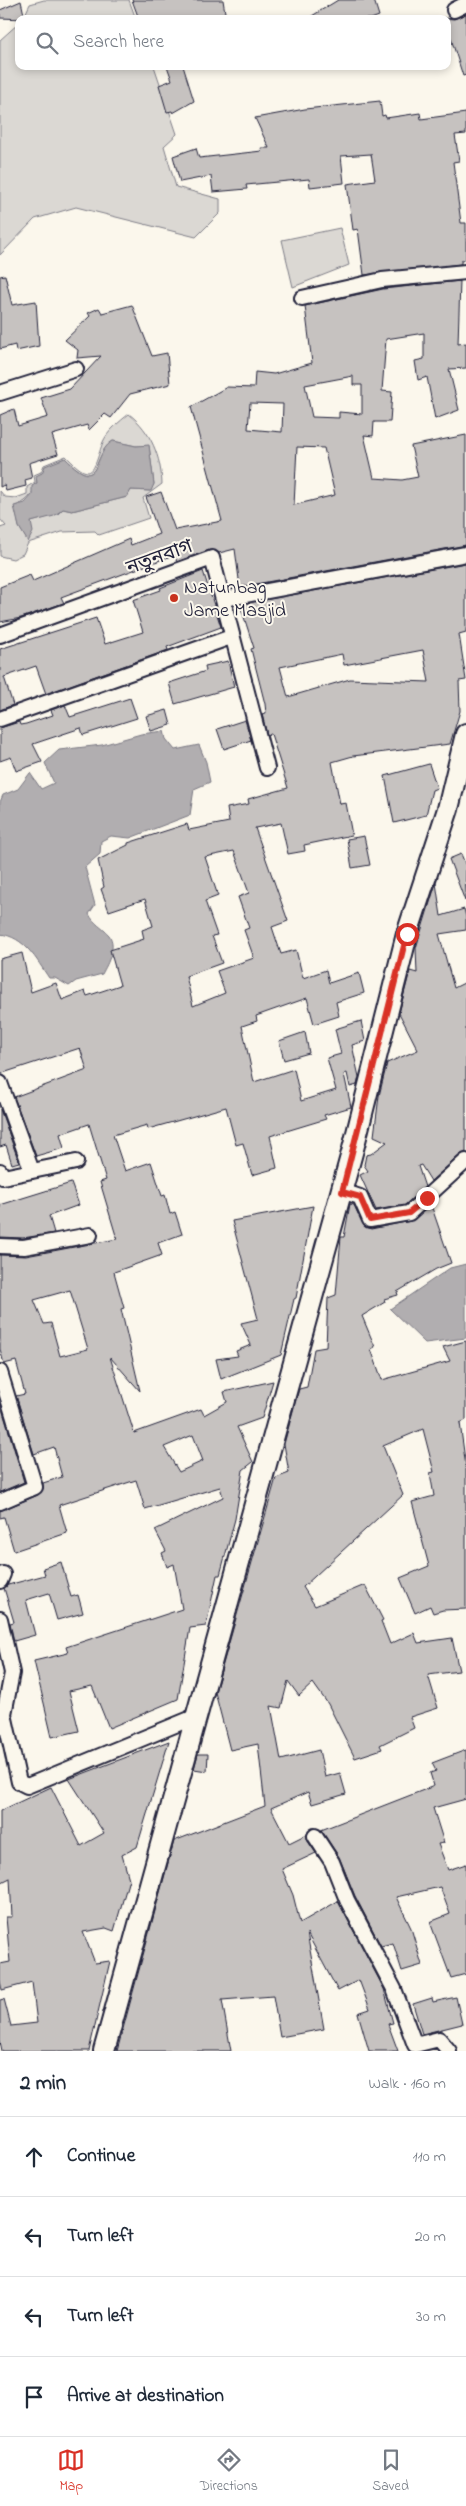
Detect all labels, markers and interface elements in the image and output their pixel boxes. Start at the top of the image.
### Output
search box [15,15,451,70]
icon: search [33,29,61,57]
text: Search here [73,29,164,56]
street label: নতুনবাগ [122,533,198,584]
place label: Natunbag Jame Masjid [184,574,286,626]
marker: Natunbag Jame Masjid [168,592,180,604]
route start [396,923,419,946]
route end [416,1187,439,1210]
text: 2 min [20,2069,66,2099]
text: Walk · 160 m [368,2072,446,2096]
icon: ahead [20,2143,48,2171]
text: Continue [67,2143,135,2170]
text: 110 m [412,2145,446,2169]
icon: left [20,2223,48,2251]
text: Turn left [67,2223,134,2250]
text: 20 m [415,2225,446,2249]
icon: left [20,2303,48,2331]
text: Turn left [67,2303,134,2330]
text: 30 m [416,2305,446,2329]
icon: arrive [20,2383,48,2411]
text: Arrive at destination [67,2383,224,2410]
tab: Map [57,2446,85,2497]
tab: Directions [200,2446,258,2497]
tab: Saved [372,2446,409,2497]

